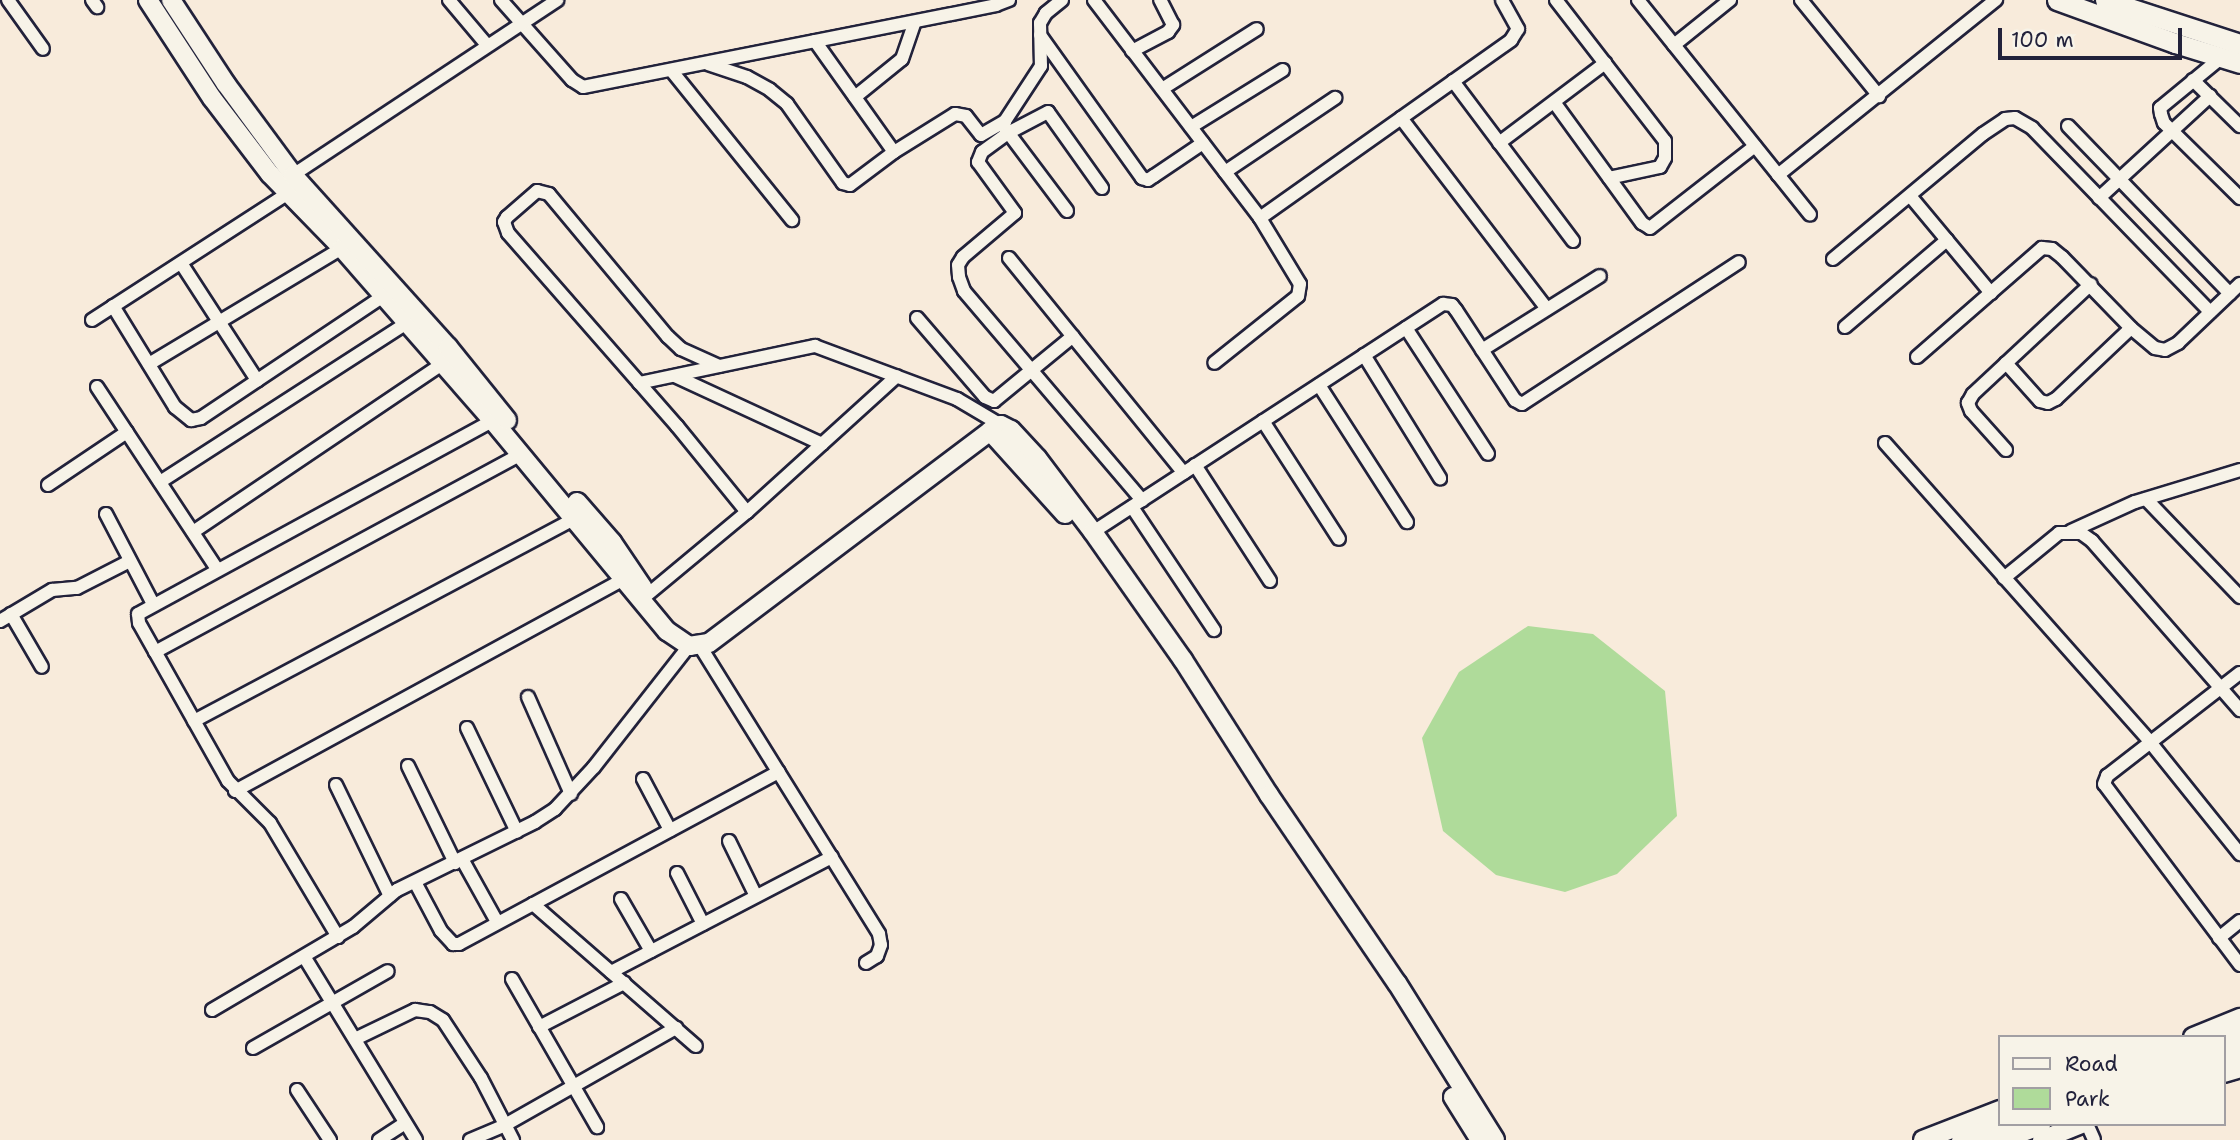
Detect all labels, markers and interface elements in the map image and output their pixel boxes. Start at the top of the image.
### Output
scale bar [2002,14,2186,58]
text: 100 m [2011,26,2074,54]
legend [1998,1035,2226,1126]
text: Road [2065,1050,2118,1078]
text: Park [2065,1085,2110,1113]

